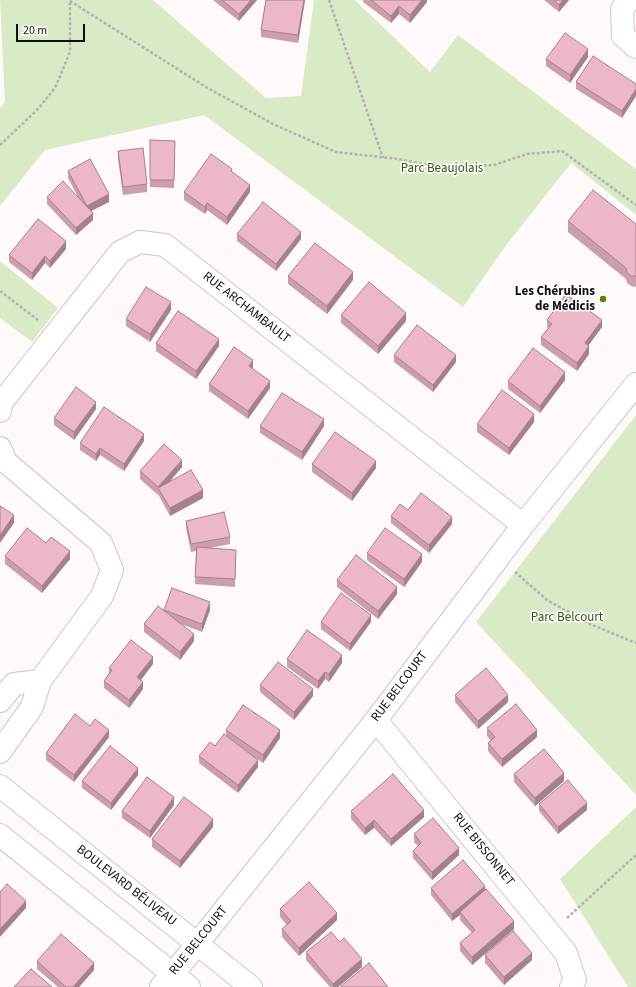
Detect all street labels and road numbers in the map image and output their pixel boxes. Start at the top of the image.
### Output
street label: RUE ARCHAMBAULT [199,269,293,347]
street label: RUE BELCOURT [369,649,431,725]
street label: RUE BISSONNET [449,810,517,890]
street label: BOULEVARD BÉLIVEAU [73,842,179,930]
street label: RUE BELCOURT [167,903,231,979]

